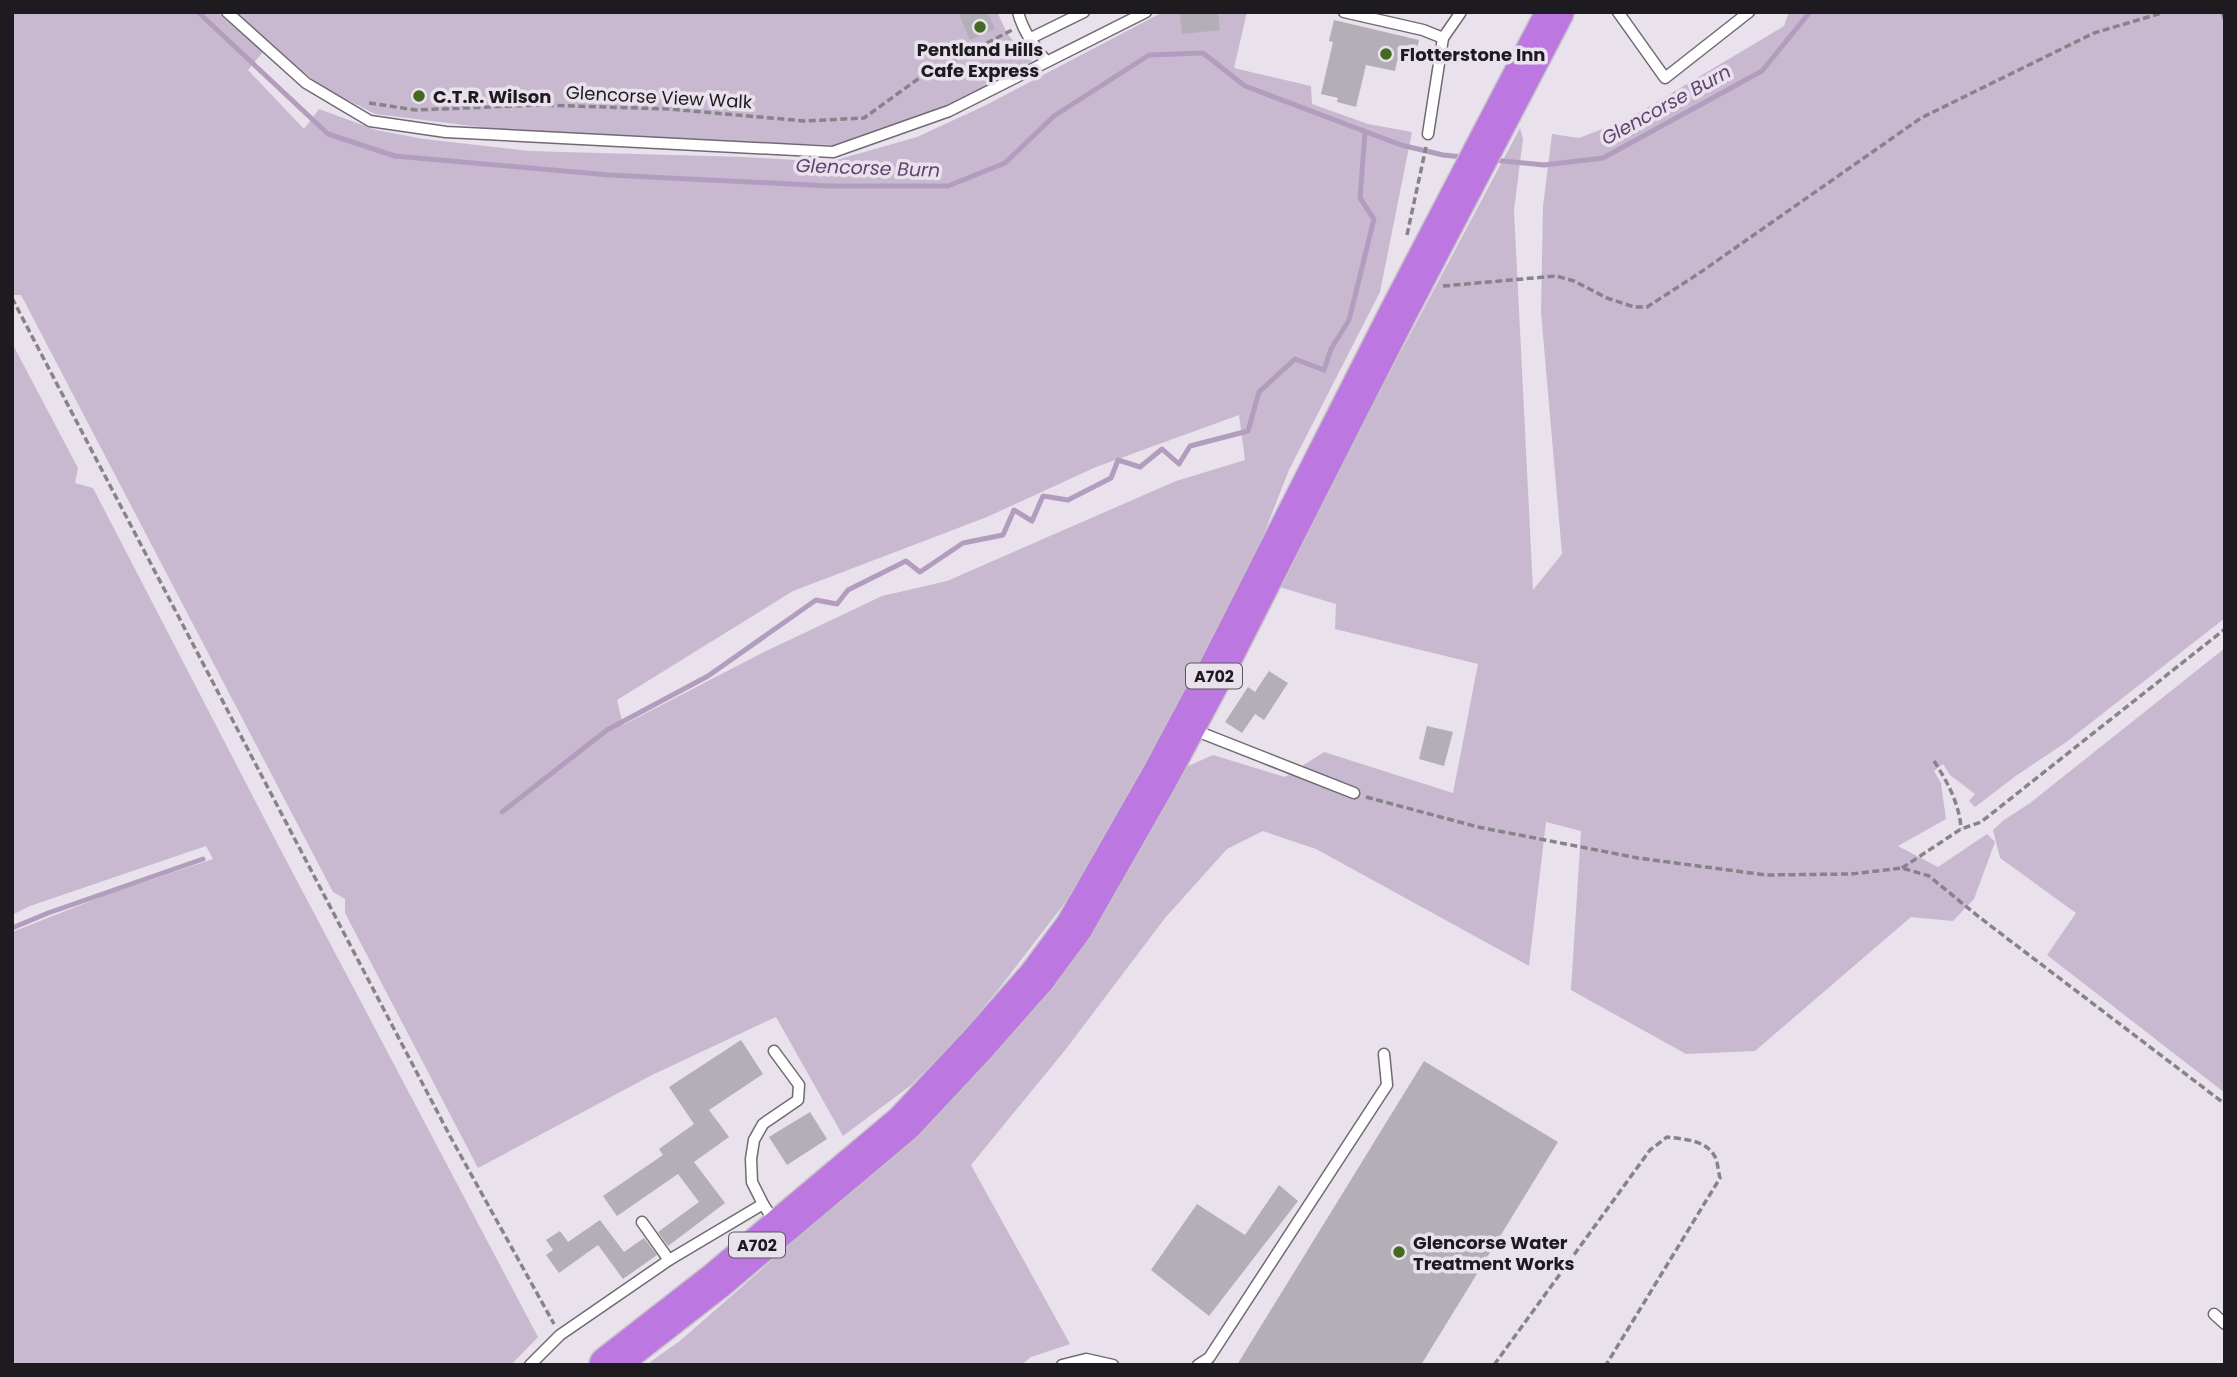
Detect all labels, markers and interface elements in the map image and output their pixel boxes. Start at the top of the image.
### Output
marker: Pentland Hills Cafe Express [972,19,988,35]
place label: Pentland Hills Cafe Express [917,37,1043,83]
place label: Flotterstone Inn [1400,42,1545,67]
marker: Flotterstone Inn [1378,46,1394,62]
water label: Glencorse Burn [1596,58,1736,152]
street label: Glencorse View Walk [565,80,753,114]
place label: C.T.R. Wilson [433,84,551,109]
marker: C.T.R. Wilson [411,88,427,104]
water label: Glencorse Burn [795,152,941,184]
road number: A702 [1186,664,1242,688]
place label: Glencorse Water Treatment Works [1413,1230,1575,1276]
road number: A702 [729,1232,785,1258]
marker: Glencorse Water Treatment Works [1391,1244,1407,1260]

